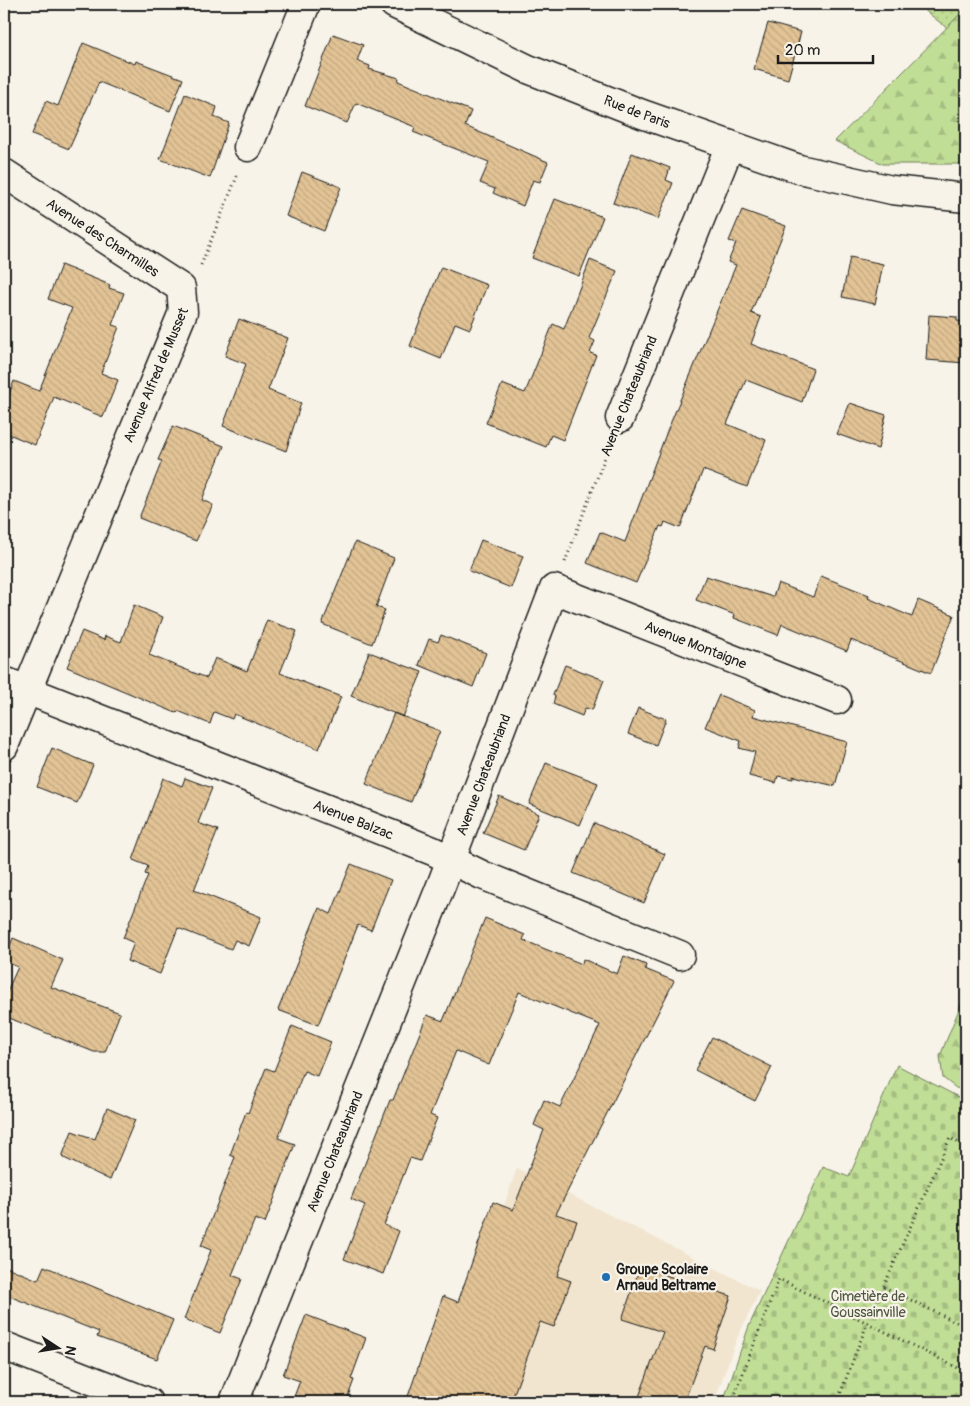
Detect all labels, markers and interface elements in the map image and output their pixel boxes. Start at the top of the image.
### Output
scale bar [778,32,872,64]
text: 20 m [785,41,820,60]
street label: Rue de Paris [601,91,673,132]
street label: Avenue des Charmilles [43,195,163,280]
street label: Avenue Alfred de Musset [120,305,192,445]
street label: Avenue Chateaubriand [597,333,661,459]
street label: Avenue Montaigne [642,617,749,672]
street label: Avenue Chateaubriand [452,712,514,838]
street label: Avenue Balzac [311,796,396,843]
street label: Avenue Chateaubriand [303,1088,366,1214]
place label: Groupe Scolaire Arnaud Beltrame [616,1261,717,1294]
marker: Groupe Scolaire Arnaud Beltrame [600,1271,612,1283]
park label: Cimetière de Goussainville [830,1288,906,1321]
north arrow [32,1324,82,1374]
text: N [61,1344,80,1357]

